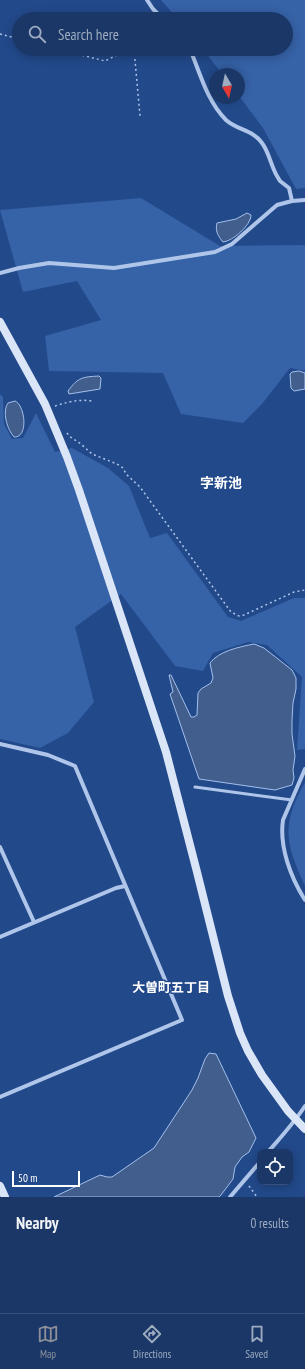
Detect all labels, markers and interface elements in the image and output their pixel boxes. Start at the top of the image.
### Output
search box [12,12,293,56]
icon: search [26,23,48,45]
text: Search here [58,25,119,44]
north arrow [209,68,245,104]
district label: 字新池 [200,474,242,492]
district label: 大曽町五丁目 [132,979,210,996]
map controls [257,1149,293,1185]
button: locate [257,1149,293,1185]
scale bar [12,1169,80,1188]
text: 50 m [18,1171,37,1185]
text: Nearby [16,1212,59,1234]
text: 0 results [250,1215,289,1232]
tab: Map [37,1323,59,1361]
tab: Directions [133,1323,171,1361]
tab: Saved [245,1323,268,1361]

